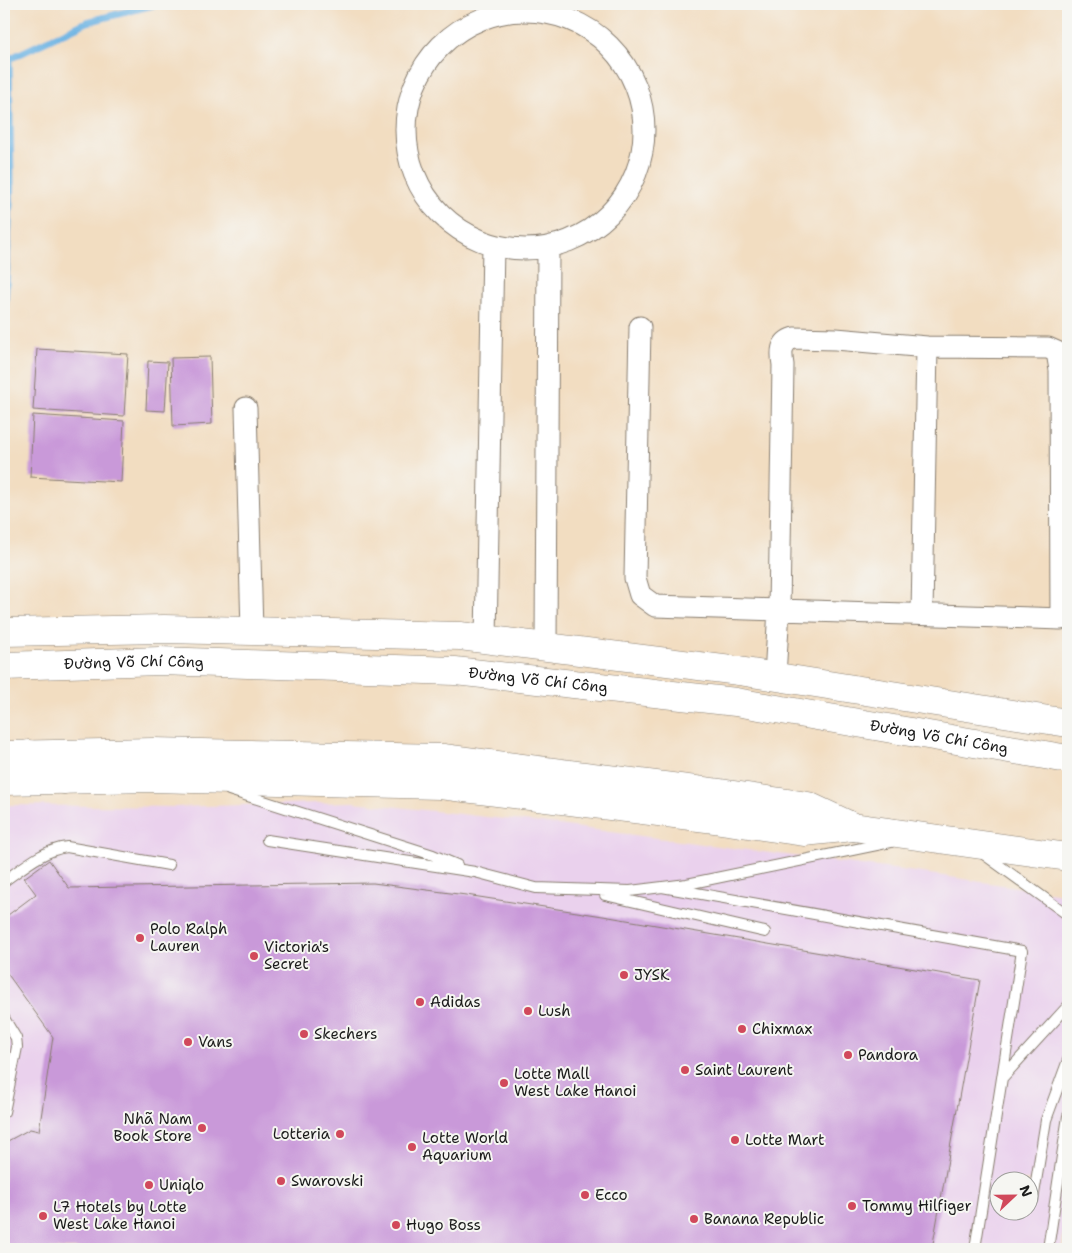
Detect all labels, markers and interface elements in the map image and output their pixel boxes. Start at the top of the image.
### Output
street label: Đường Võ Chí Công [64,651,204,674]
street label: Đường Võ Chí Công [468,663,609,698]
street label: Đường Võ Chí Công [868,715,1010,759]
place label: Polo Ralph Lauren [150,919,227,956]
marker: Polo Ralph Lauren [134,932,146,944]
place label: Victoria's Secret [264,937,329,974]
marker: Victoria's Secret [248,950,260,962]
place label: JYSK [634,965,670,985]
marker: JYSK [618,969,630,981]
place label: Adidas [430,992,481,1012]
marker: Adidas [414,996,426,1008]
place label: Lush [538,1001,571,1021]
marker: Lush [522,1005,534,1017]
place label: Chixmax [752,1019,813,1039]
marker: Chixmax [736,1023,748,1035]
place label: Skechers [314,1024,377,1044]
marker: Skechers [298,1028,310,1040]
place label: Vans [198,1032,233,1052]
marker: Vans [182,1036,194,1048]
place label: Pandora [858,1045,919,1065]
marker: Pandora [842,1049,854,1061]
place label: Saint Laurent [695,1060,793,1080]
place label: Lotte Mall West Lake Hanoi [514,1064,636,1101]
marker: Saint Laurent [679,1064,691,1076]
marker: Lotte Mall West Lake Hanoi [498,1077,510,1089]
place label: Nhã Nam Book Store [113,1109,192,1146]
marker: Nhã Nam Book Store [196,1122,208,1134]
place label: Lotteria [273,1124,331,1144]
marker: Lotteria [334,1128,346,1140]
place label: Lotte World Aquarium [422,1128,509,1165]
place label: Lotte Mart [745,1130,825,1150]
marker: Lotte Mart [729,1134,741,1146]
marker: Lotte World Aquarium [406,1141,418,1153]
north arrow [990,1170,1040,1220]
place label: Swarovski [291,1171,363,1191]
place label: Uniqlo [159,1175,204,1195]
marker: Swarovski [275,1175,287,1187]
marker: Uniqlo [143,1179,155,1191]
text: N [1016,1183,1036,1200]
place label: Ecco [595,1185,628,1205]
marker: Ecco [579,1189,591,1201]
place label: Tommy Hilfiger [862,1196,972,1216]
place label: L7 Hotels by Lotte West Lake Hanoi [53,1197,187,1234]
marker: Tommy Hilfiger [846,1200,858,1212]
place label: Banana Republic [704,1209,824,1229]
marker: L7 Hotels by Lotte West Lake Hanoi [37,1210,49,1222]
marker: Banana Republic [688,1213,700,1225]
place label: Hugo Boss [406,1215,481,1235]
marker: Hugo Boss [390,1219,402,1231]

